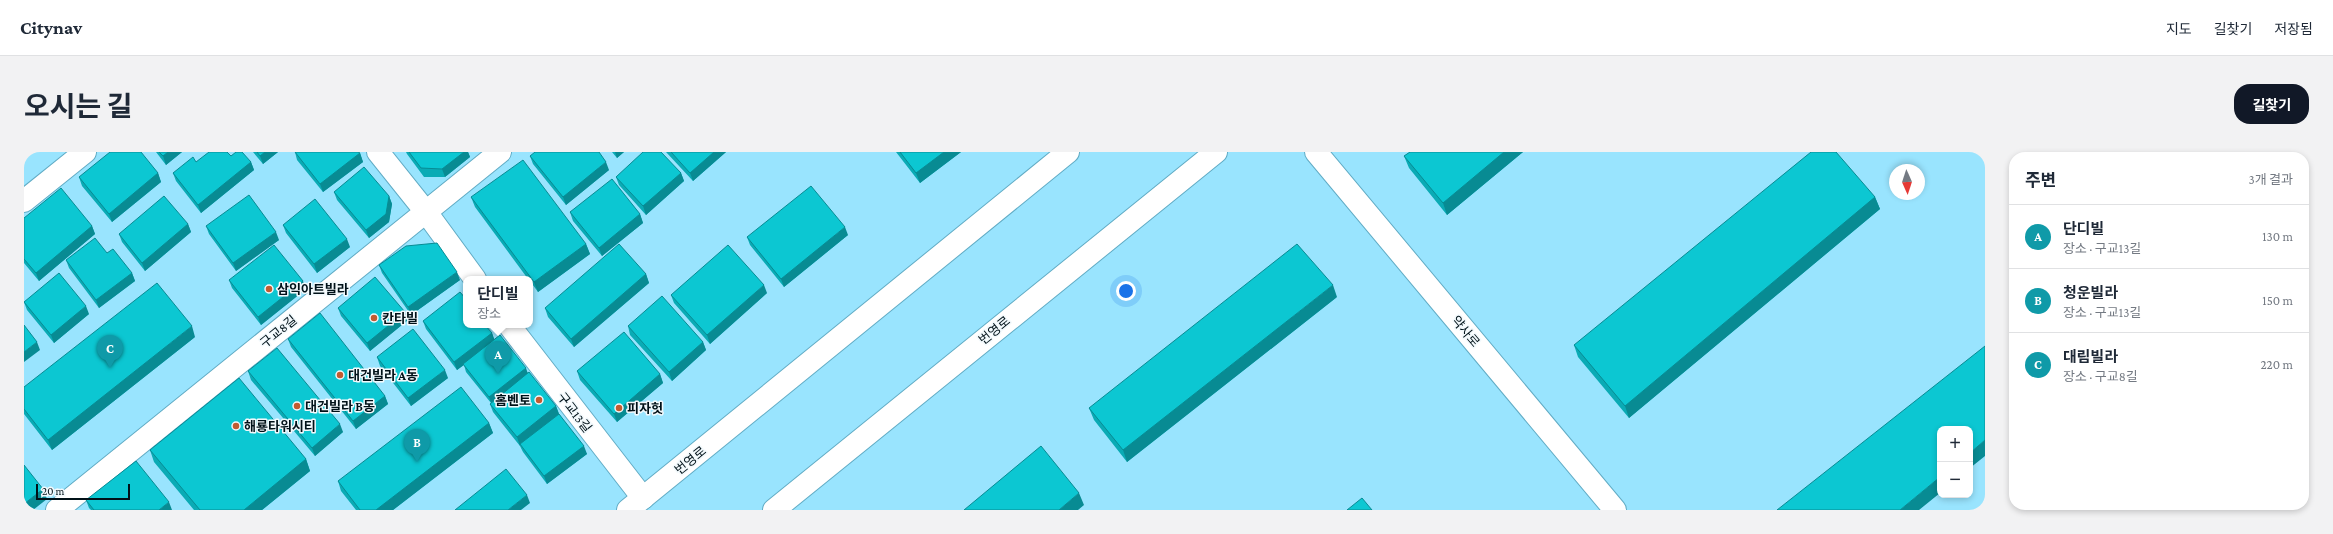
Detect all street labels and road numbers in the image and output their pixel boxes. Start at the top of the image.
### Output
street label: 구교8길 [257,312,300,351]
street label: 번영로 [976,313,1013,348]
street label: 약사로 [1448,313,1483,350]
street label: 구교13길 [554,389,595,435]
street label: 번영로 [672,443,709,478]

